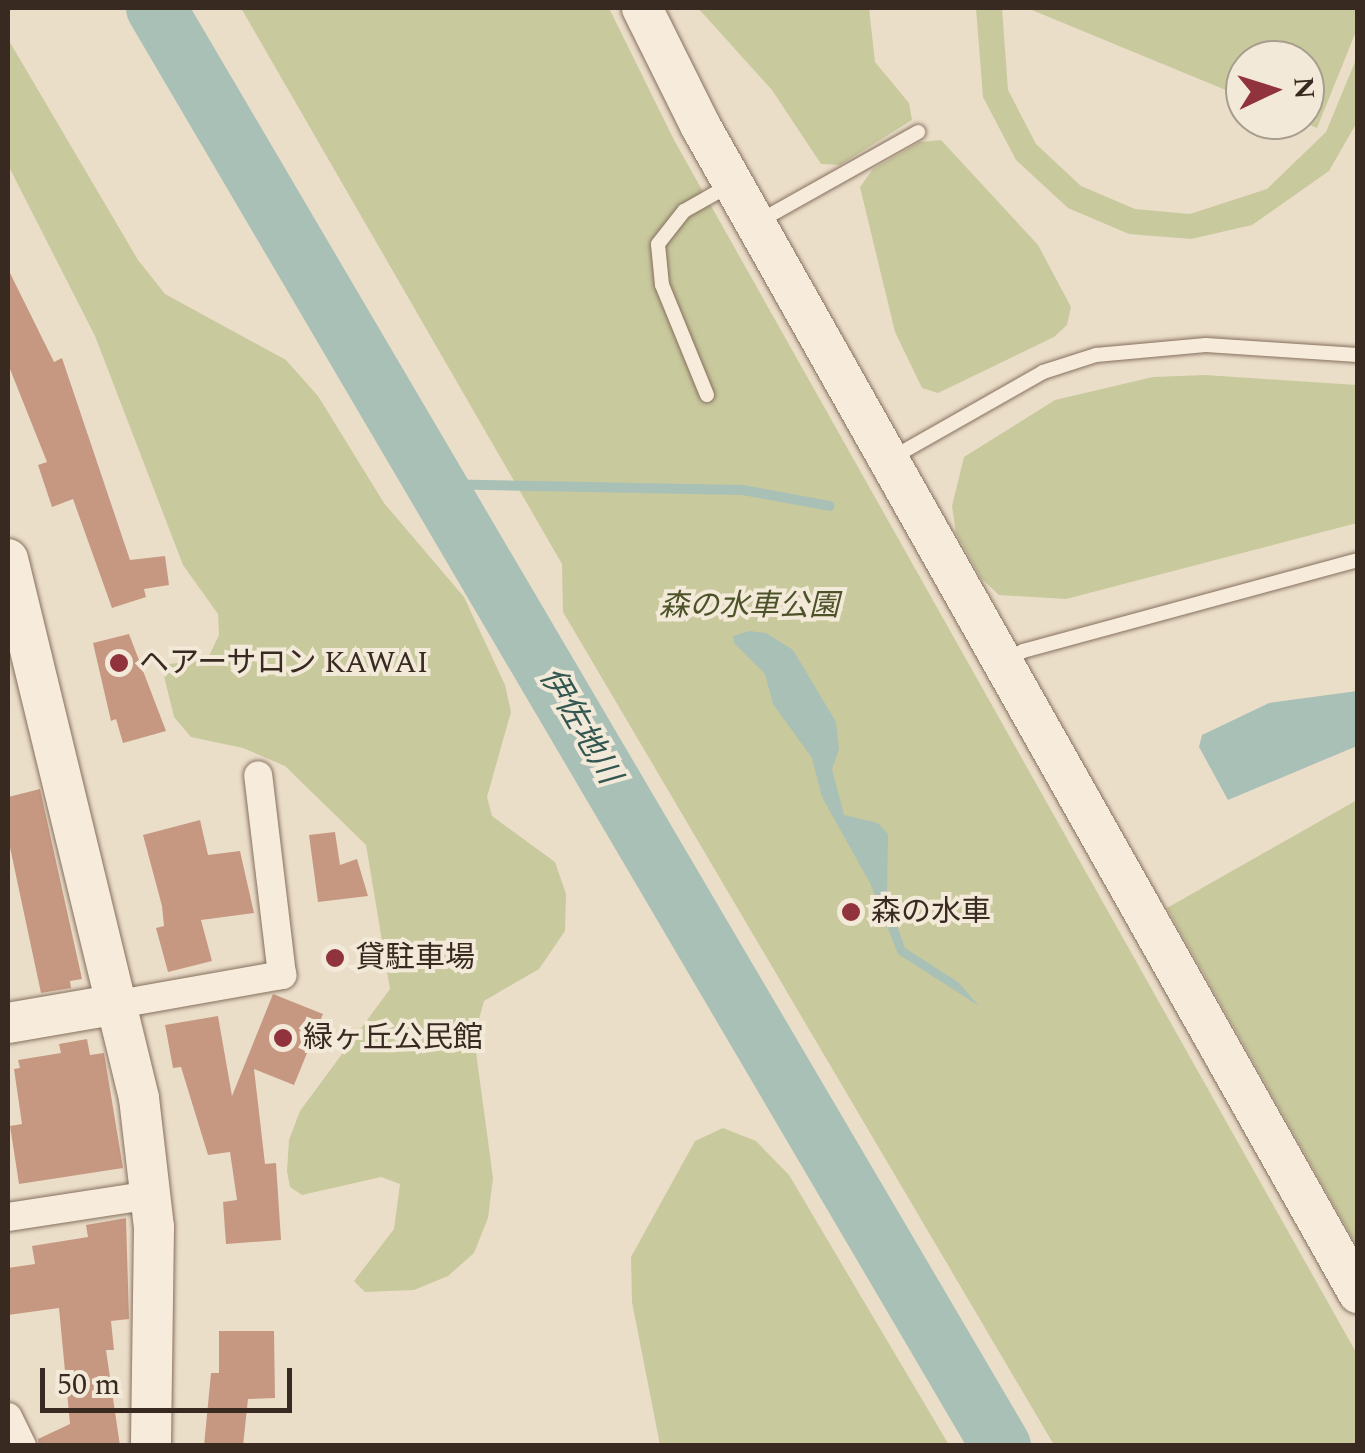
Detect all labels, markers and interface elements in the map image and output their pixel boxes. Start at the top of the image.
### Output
north arrow [1225,40,1325,140]
text: N [1281,75,1326,101]
park label: 森の水車公園 [659,588,839,624]
place label: ヘアーサロン KAWAI [139,645,429,681]
marker: ヘアーサロン KAWAI [108,652,130,674]
water label: 伊佐地川 [530,661,628,791]
place label: 森の水車 [871,894,991,930]
marker: 森の水車 [840,901,862,923]
place label: 貸駐車場 [355,940,475,976]
marker: 貸駐車場 [324,947,346,969]
place label: 緑ヶ丘公民館 [303,1020,483,1056]
marker: 緑ヶ丘公民館 [272,1027,294,1049]
scale bar [45,1348,298,1410]
text: 50 m [57,1362,120,1408]

